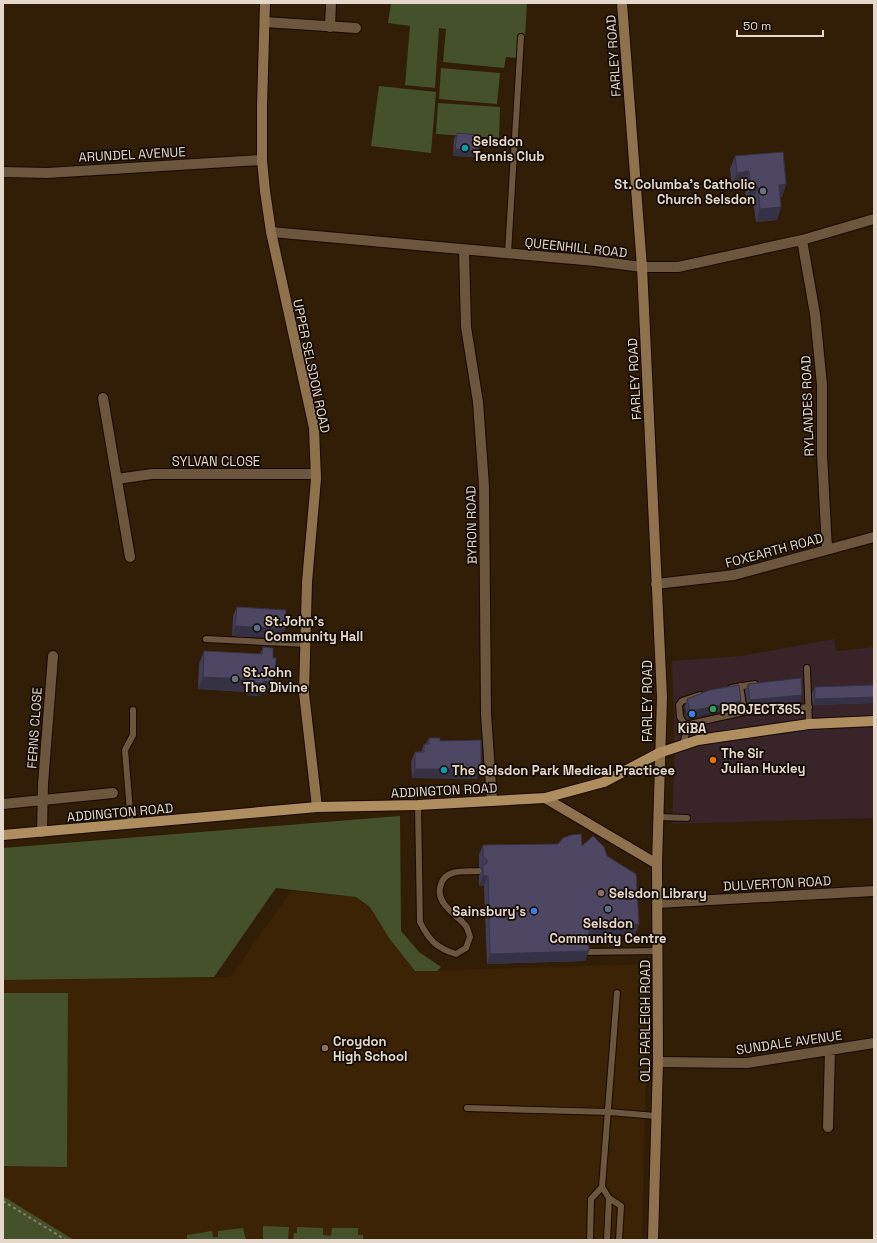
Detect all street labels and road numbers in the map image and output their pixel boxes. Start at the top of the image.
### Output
street label: FARLEY ROAD [602,14,625,97]
street label: ARUNDEL AVENUE [78,143,186,166]
street label: QUEENHILL ROAD [524,234,628,261]
street label: UPPER SELSDON ROAD [289,298,334,435]
street label: FARLEY ROAD [624,338,645,420]
street label: RYLANDES ROAD [797,355,818,457]
street label: SYLVAN CLOSE [172,453,260,470]
street label: BYRON ROAD [462,485,481,565]
street label: FOXEARTH ROAD [723,529,825,572]
street label: FARLEY ROAD [639,660,656,742]
street label: FERNS CLOSE [23,687,46,769]
street label: ADDINGTON ROAD [390,779,498,802]
street label: ADDINGTON ROAD [66,799,174,826]
street label: DULVERTON ROAD [723,872,832,895]
street label: OLD FARLEIGH ROAD [637,960,654,1082]
street label: SUNDALE AVENUE [735,1027,843,1058]

